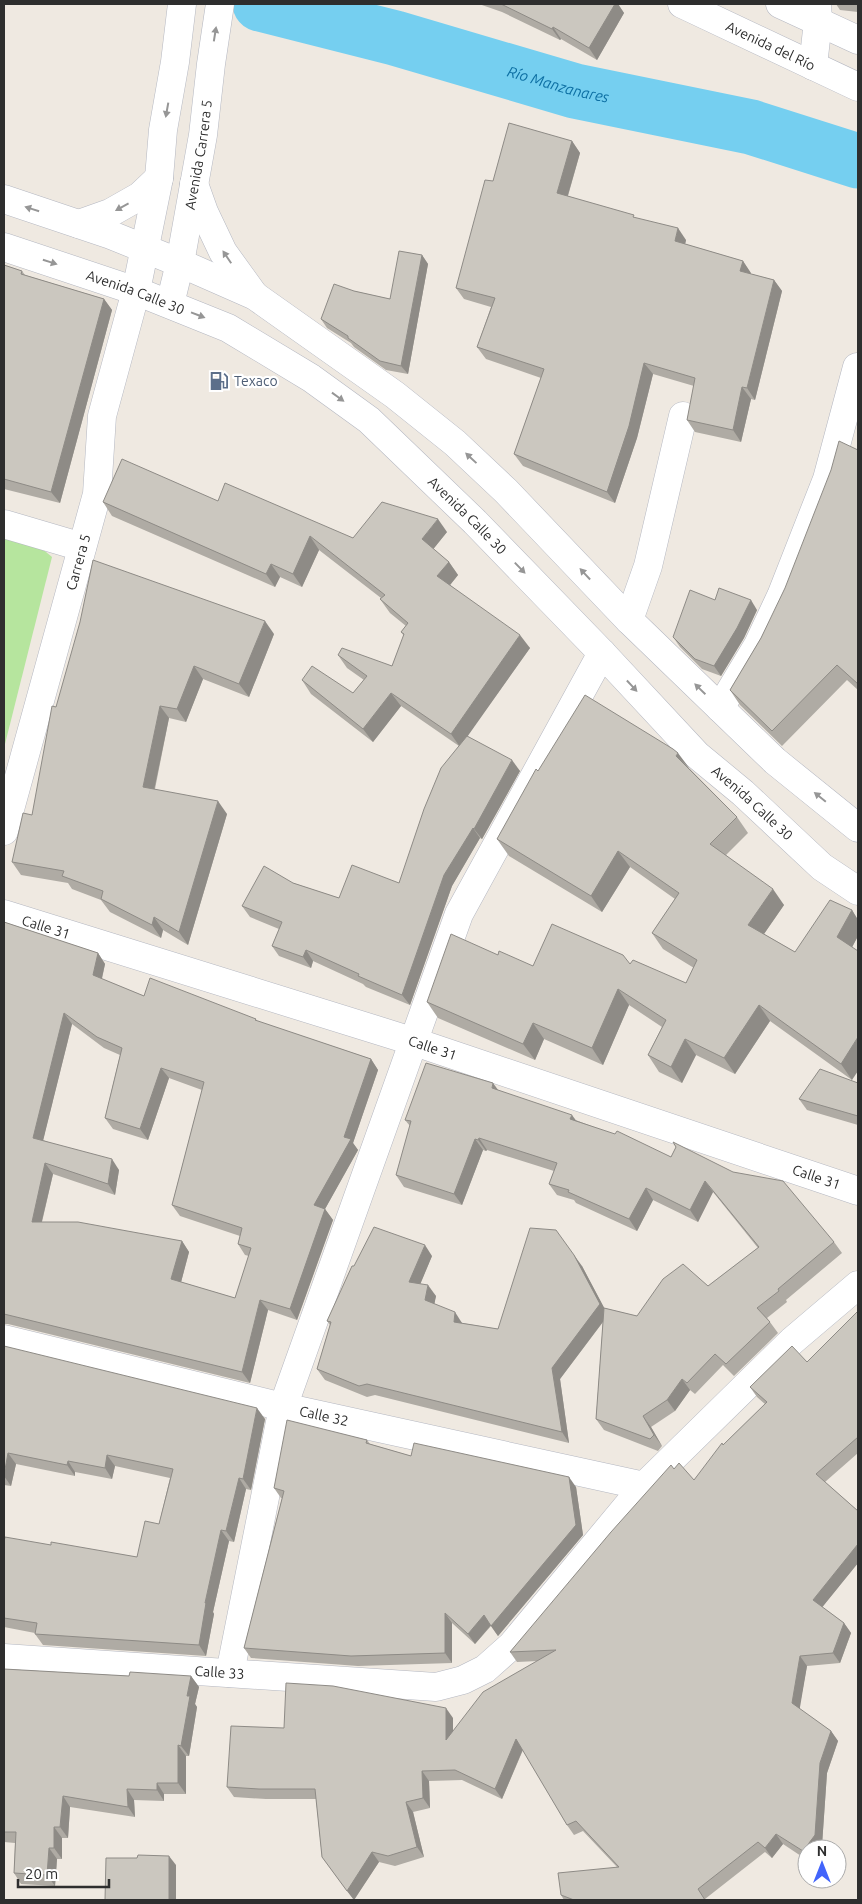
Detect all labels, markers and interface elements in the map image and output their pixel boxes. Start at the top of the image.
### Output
street label: Avenida del Río [724,18,818,74]
one-way arrow [212,26,220,42]
water label: Río Manzanares [505,63,611,106]
street label: Avenida Carrera 5 [182,99,215,211]
one-way arrow [162,102,170,118]
one-way arrow [116,202,129,211]
one-way arrow [24,204,39,212]
one-way arrow [222,250,232,263]
one-way arrow [43,258,58,266]
street label: Avenida Calle 30 [84,267,187,318]
one-way arrow [191,311,206,319]
fuel station icon: Texaco [208,370,230,392]
place label: Texaco [234,373,278,389]
one-way arrow [331,392,345,402]
one-way arrow [465,452,477,464]
street label: Avenida Calle 30 [425,474,510,558]
street label: Carrera 5 [63,532,94,592]
one-way arrow [514,562,526,574]
one-way arrow [579,568,591,580]
one-way arrow [626,679,638,691]
one-way arrow [694,683,706,695]
street label: Avenida Calle 30 [709,763,796,844]
one-way arrow [814,792,827,803]
street label: Calle 31 [20,912,72,942]
street label: Calle 31 [406,1032,459,1063]
street label: Calle 31 [790,1161,843,1193]
street label: Calle 32 [298,1403,350,1429]
street label: Calle 33 [194,1663,245,1682]
north arrow [797,1839,847,1889]
text: N [817,1843,827,1859]
scale bar [18,1856,109,1888]
text: 20 m [25,1865,58,1882]

